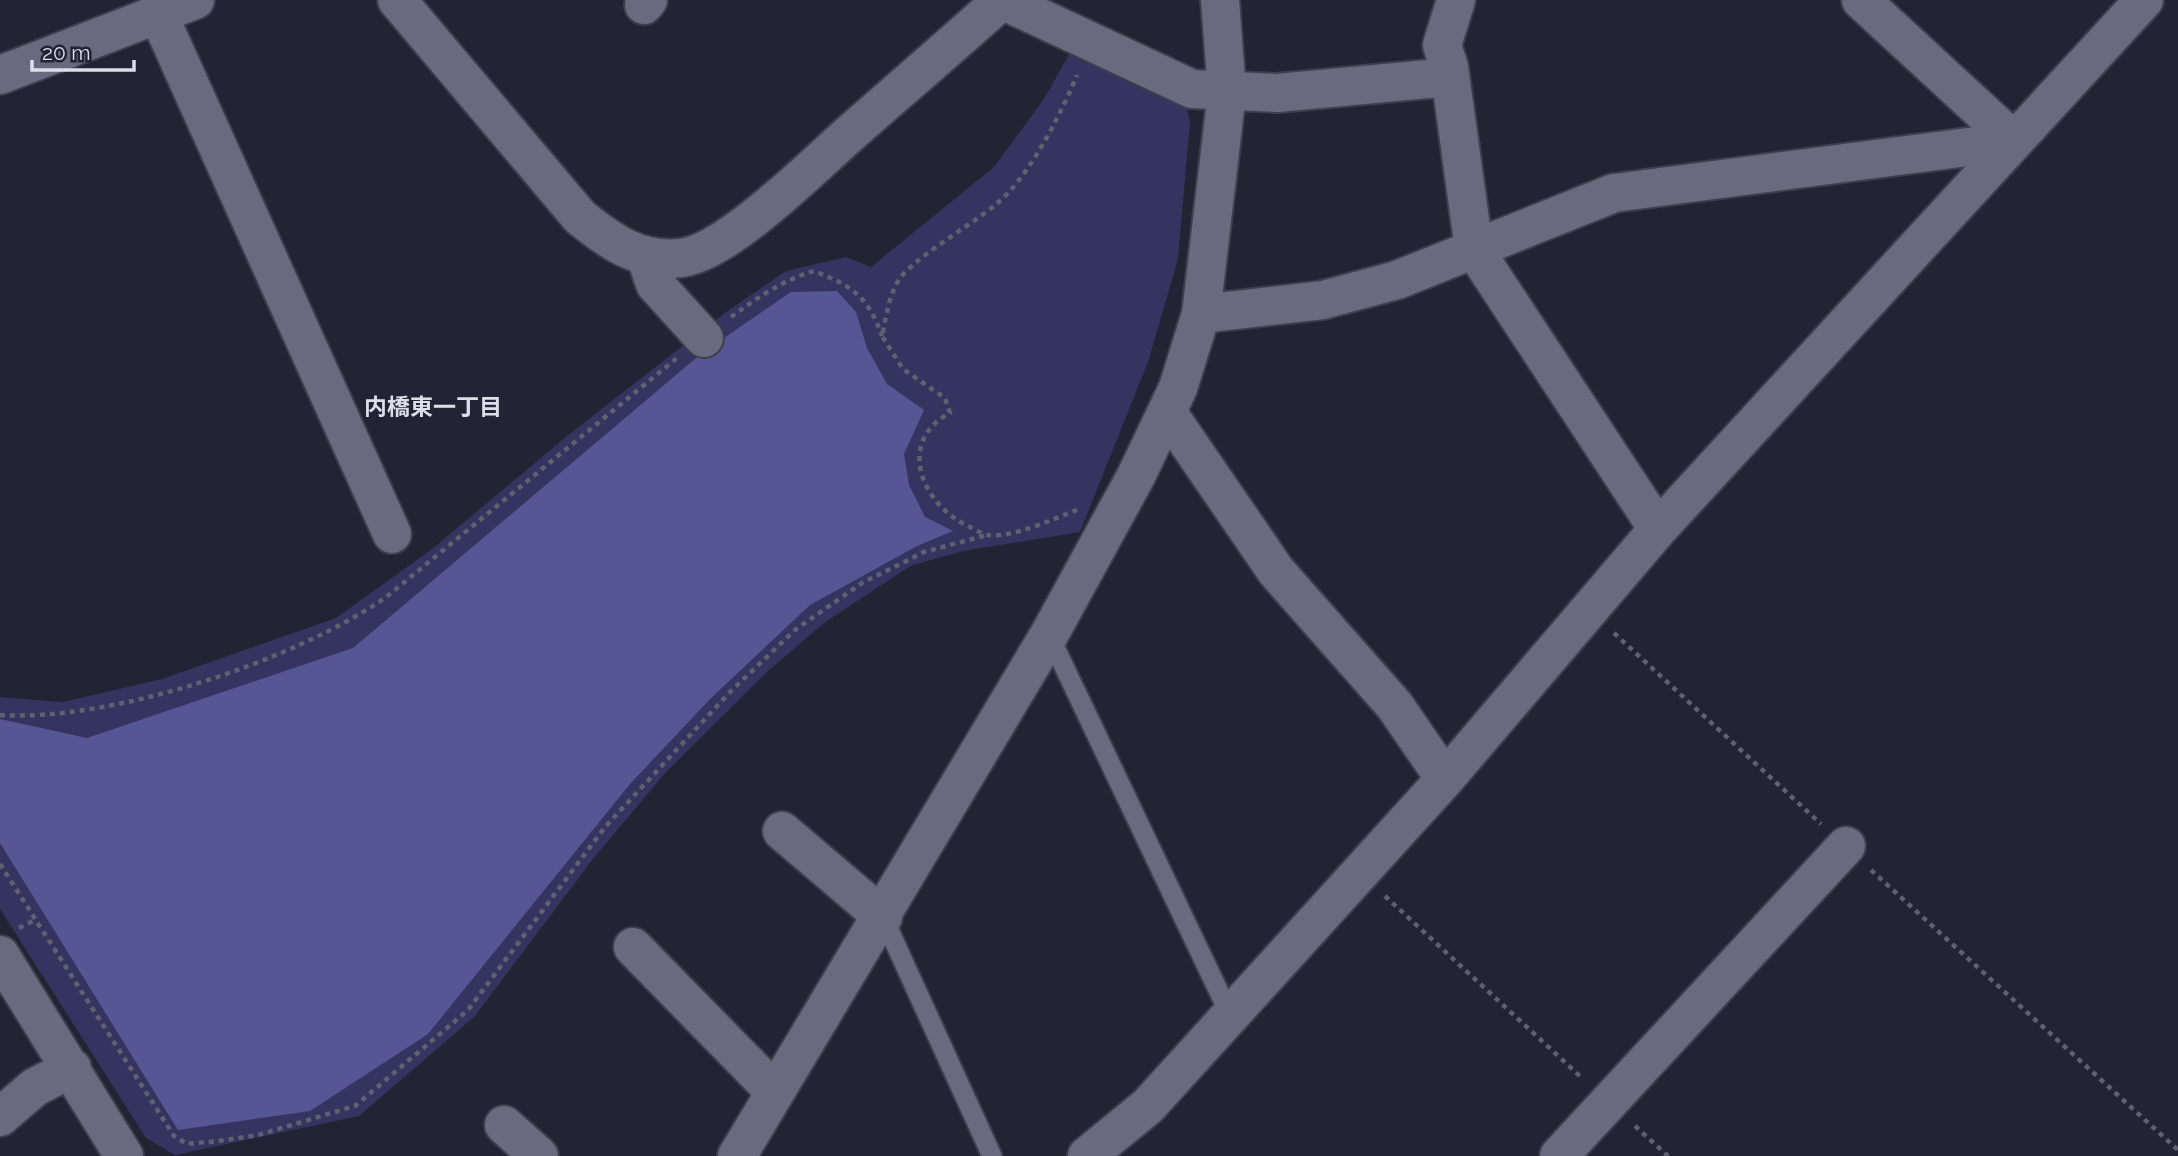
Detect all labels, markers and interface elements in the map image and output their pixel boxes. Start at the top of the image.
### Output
scale bar [32,28,133,72]
text: 20 m [42,40,90,65]
district label: 内橋東一丁目 [364,393,502,420]

